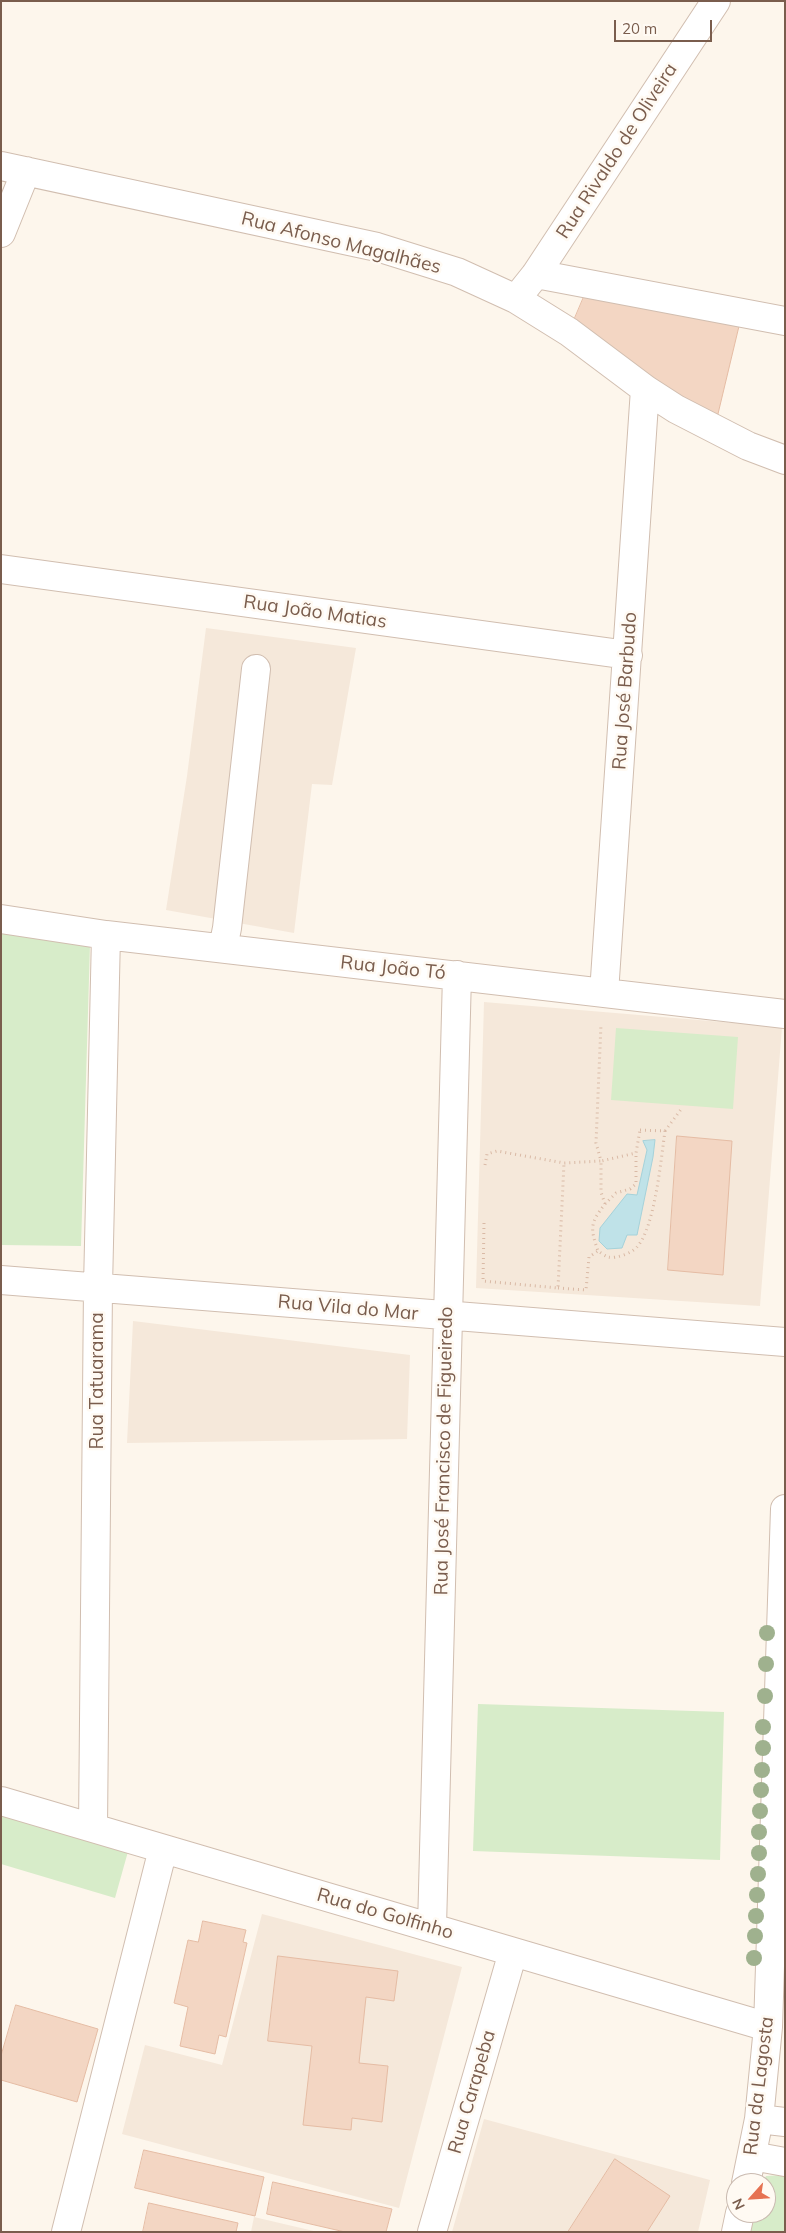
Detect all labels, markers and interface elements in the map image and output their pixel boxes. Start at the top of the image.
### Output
scale bar [616,10,714,42]
text: 20 m [622,19,657,38]
street label: Rua Rivaldo de Oliveira [552,59,682,243]
street label: Rua Afonso Magalhães [239,207,443,279]
street label: Rua João Matias [242,591,388,633]
street label: Rua José Barbudo [608,611,642,771]
street label: Rua João Tó [339,951,447,985]
street label: Rua Vila do Mar [277,1291,419,1325]
street label: Rua José Francisco de Figueiredo [430,1306,458,1596]
street label: Rua Tatuarama [86,1312,108,1450]
street label: Rua do Golfinho [314,1884,456,1944]
street label: Rua da Lagosta [739,2015,779,2157]
street label: Rua Carapeba [443,2028,501,2156]
north arrow [726,2173,776,2223]
text: N [728,2195,749,2213]

